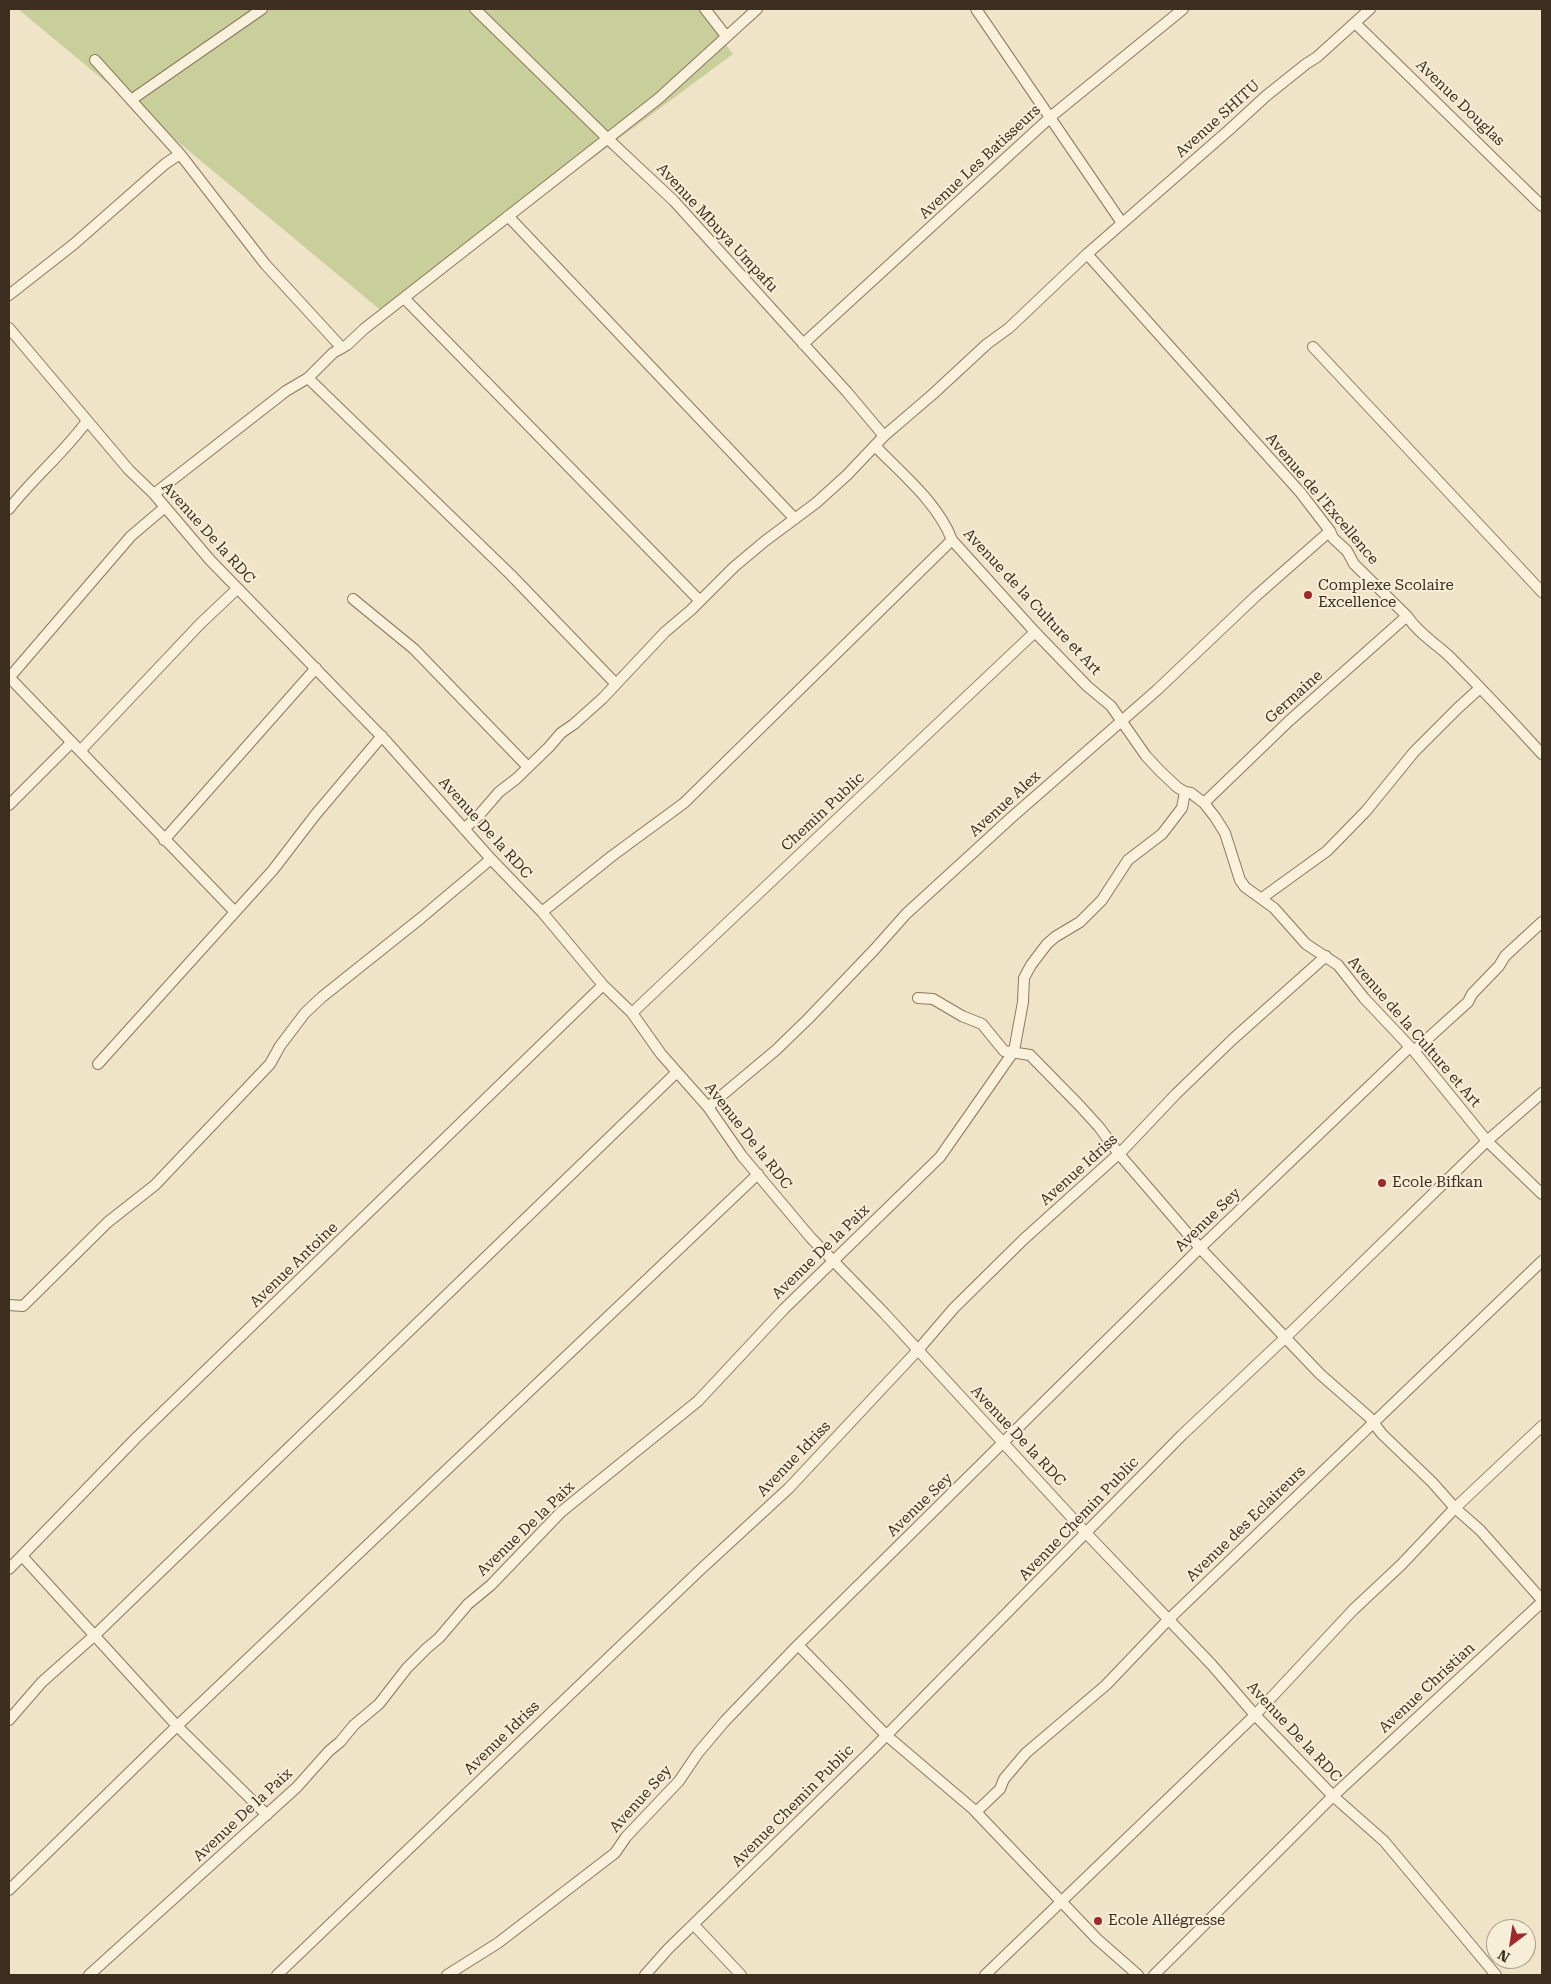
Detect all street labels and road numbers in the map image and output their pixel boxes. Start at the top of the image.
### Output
street label: Avenue Douglas [1412,56,1508,150]
street label: Avenue SHITU [1172,76,1264,162]
street label: Avenue Les Batisseurs [916,101,1044,223]
street label: Avenue Mbuya Umpafu [653,160,781,296]
street label: Avenue de l'Excellence [1262,430,1382,568]
street label: Avenue De la RDC [158,478,258,588]
street label: Avenue de la Culture et Art [959,525,1105,679]
street label: Germaine [1262,667,1326,727]
street label: Avenue Alex [966,767,1044,841]
street label: Chemin Public [778,769,868,855]
street label: Avenue De la RDC [435,773,535,883]
street label: Avenue de la Culture et Art [1344,953,1484,1111]
street label: Avenue De la RDC [701,1079,795,1193]
street label: Avenue Idriss [1037,1131,1121,1209]
street label: Avenue Sey [1172,1184,1244,1256]
street label: Avenue De la Paix [768,1201,874,1303]
street label: Avenue Antoine [246,1219,342,1311]
street label: Avenue De la RDC [967,1382,1069,1490]
street label: Avenue Idriss [754,1418,834,1500]
street label: Avenue Chemin Public [1015,1453,1143,1585]
street label: Avenue des Eclaireurs [1183,1462,1309,1586]
street label: Avenue Sey [884,1469,956,1541]
street label: Avenue De la Paix [473,1478,579,1580]
street label: Avenue Christian [1375,1639,1479,1737]
street label: Avenue De la RDC [1243,1678,1345,1786]
street label: Avenue Idriss [461,1698,543,1778]
street label: Avenue Chemin Public [728,1741,858,1871]
street label: Avenue Sey [606,1762,676,1836]
street label: Avenue De la Paix [190,1765,296,1865]

